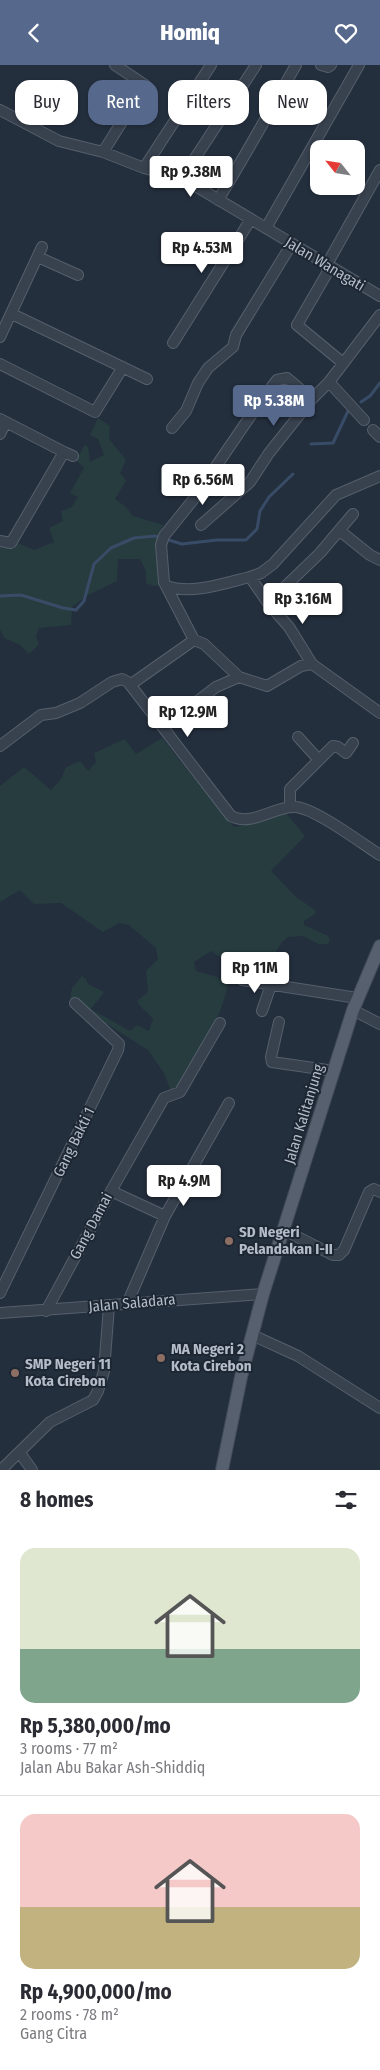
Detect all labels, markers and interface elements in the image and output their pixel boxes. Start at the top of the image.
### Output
icon: back [20,19,48,47]
text: Homiq [160,19,220,46]
icon: heart [332,19,360,47]
chip: Buy [15,80,78,125]
chip: Rent [88,80,158,125]
chip: Filters [168,80,249,125]
chip: New [259,80,327,125]
north arrow [310,140,365,195]
map controls [310,140,365,195]
pin: Rp 9.38M [139,155,243,198]
text: Rp 9.38M [161,162,221,181]
pin: Rp 4.53M [150,231,254,274]
street label: Jalan Wanagati [282,233,368,295]
text: Rp 4.53M [172,238,232,257]
pin: Rp 5.38M [222,385,326,427]
text: Rp 5.38M [244,391,304,410]
pin: Rp 6.56M [151,463,255,506]
text: Rp 6.56M [173,470,233,489]
pin: Rp 3.16M [251,583,355,625]
text: Rp 3.16M [274,589,332,608]
pin: Rp 12.9M [136,695,240,738]
text: Rp 12.9M [159,702,217,721]
pin: Rp 11M [214,951,296,994]
text: Rp 11M [232,958,278,977]
street label: Jalan Kalitanjung [280,1062,328,1166]
street label: Gang Bakti 1 [49,1104,99,1180]
pin: Rp 4.9M [138,1165,230,1207]
text: Rp 4.9M [158,1171,210,1190]
street label: Gang Damai [66,1190,116,1262]
place label: SD Negeri Pelandakan I-II [239,1223,333,1258]
marker: SD Negeri Pelandakan I-II [223,1235,235,1247]
street label: Jalan Saladara [88,1290,176,1316]
place label: MA Negeri 2 Kota Cirebon [171,1340,252,1375]
marker: MA Negeri 2 Kota Cirebon [155,1352,167,1364]
place label: SMP Negeri 11 Kota Cirebon [25,1355,111,1390]
marker: SMP Negeri 11 Kota Cirebon [9,1367,21,1379]
icon: filters [332,1486,360,1514]
text: 8 homes [20,1487,94,1513]
icon: home [145,1581,235,1671]
text: Rp 5,380,000/mo [20,1713,171,1739]
text: 3 rooms · 77 m² [20,1739,118,1758]
text: Jalan Abu Bakar Ash-Shiddiq [20,1758,205,1777]
icon: home [145,1846,235,1936]
text: Rp 4,900,000/mo [20,1979,172,2005]
text: 2 rooms · 78 m² [20,2005,119,2024]
text: Gang Citra [20,2024,87,2043]

